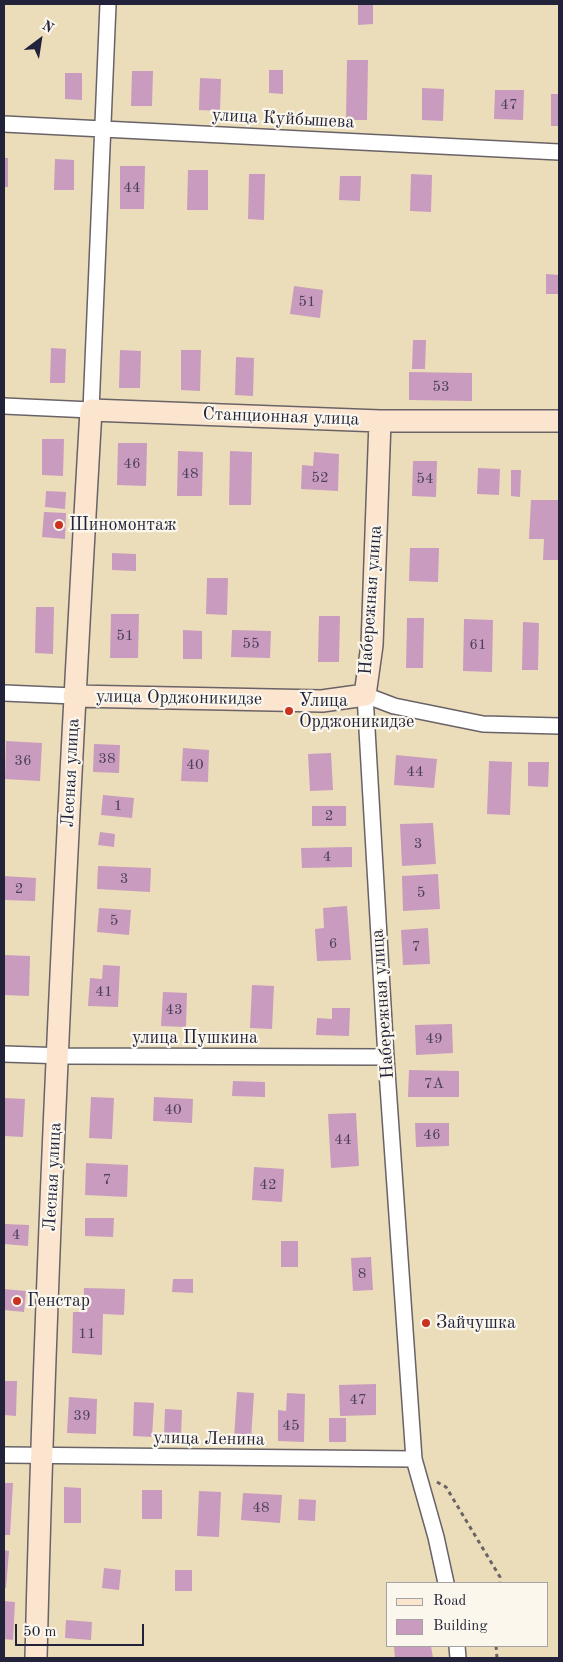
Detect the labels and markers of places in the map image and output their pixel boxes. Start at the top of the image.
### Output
place label: Шиномонтаж [69,514,177,536]
marker: Шиномонтаж [53,519,65,531]
place label: Улица Орджоникидзе [299,690,414,732]
marker: Улица Орджоникидзе [283,705,295,717]
place label: Генстар [27,1290,90,1312]
marker: Генстар [11,1295,23,1307]
place label: Зайчушка [436,1312,516,1334]
marker: Зайчушка [420,1317,432,1329]

